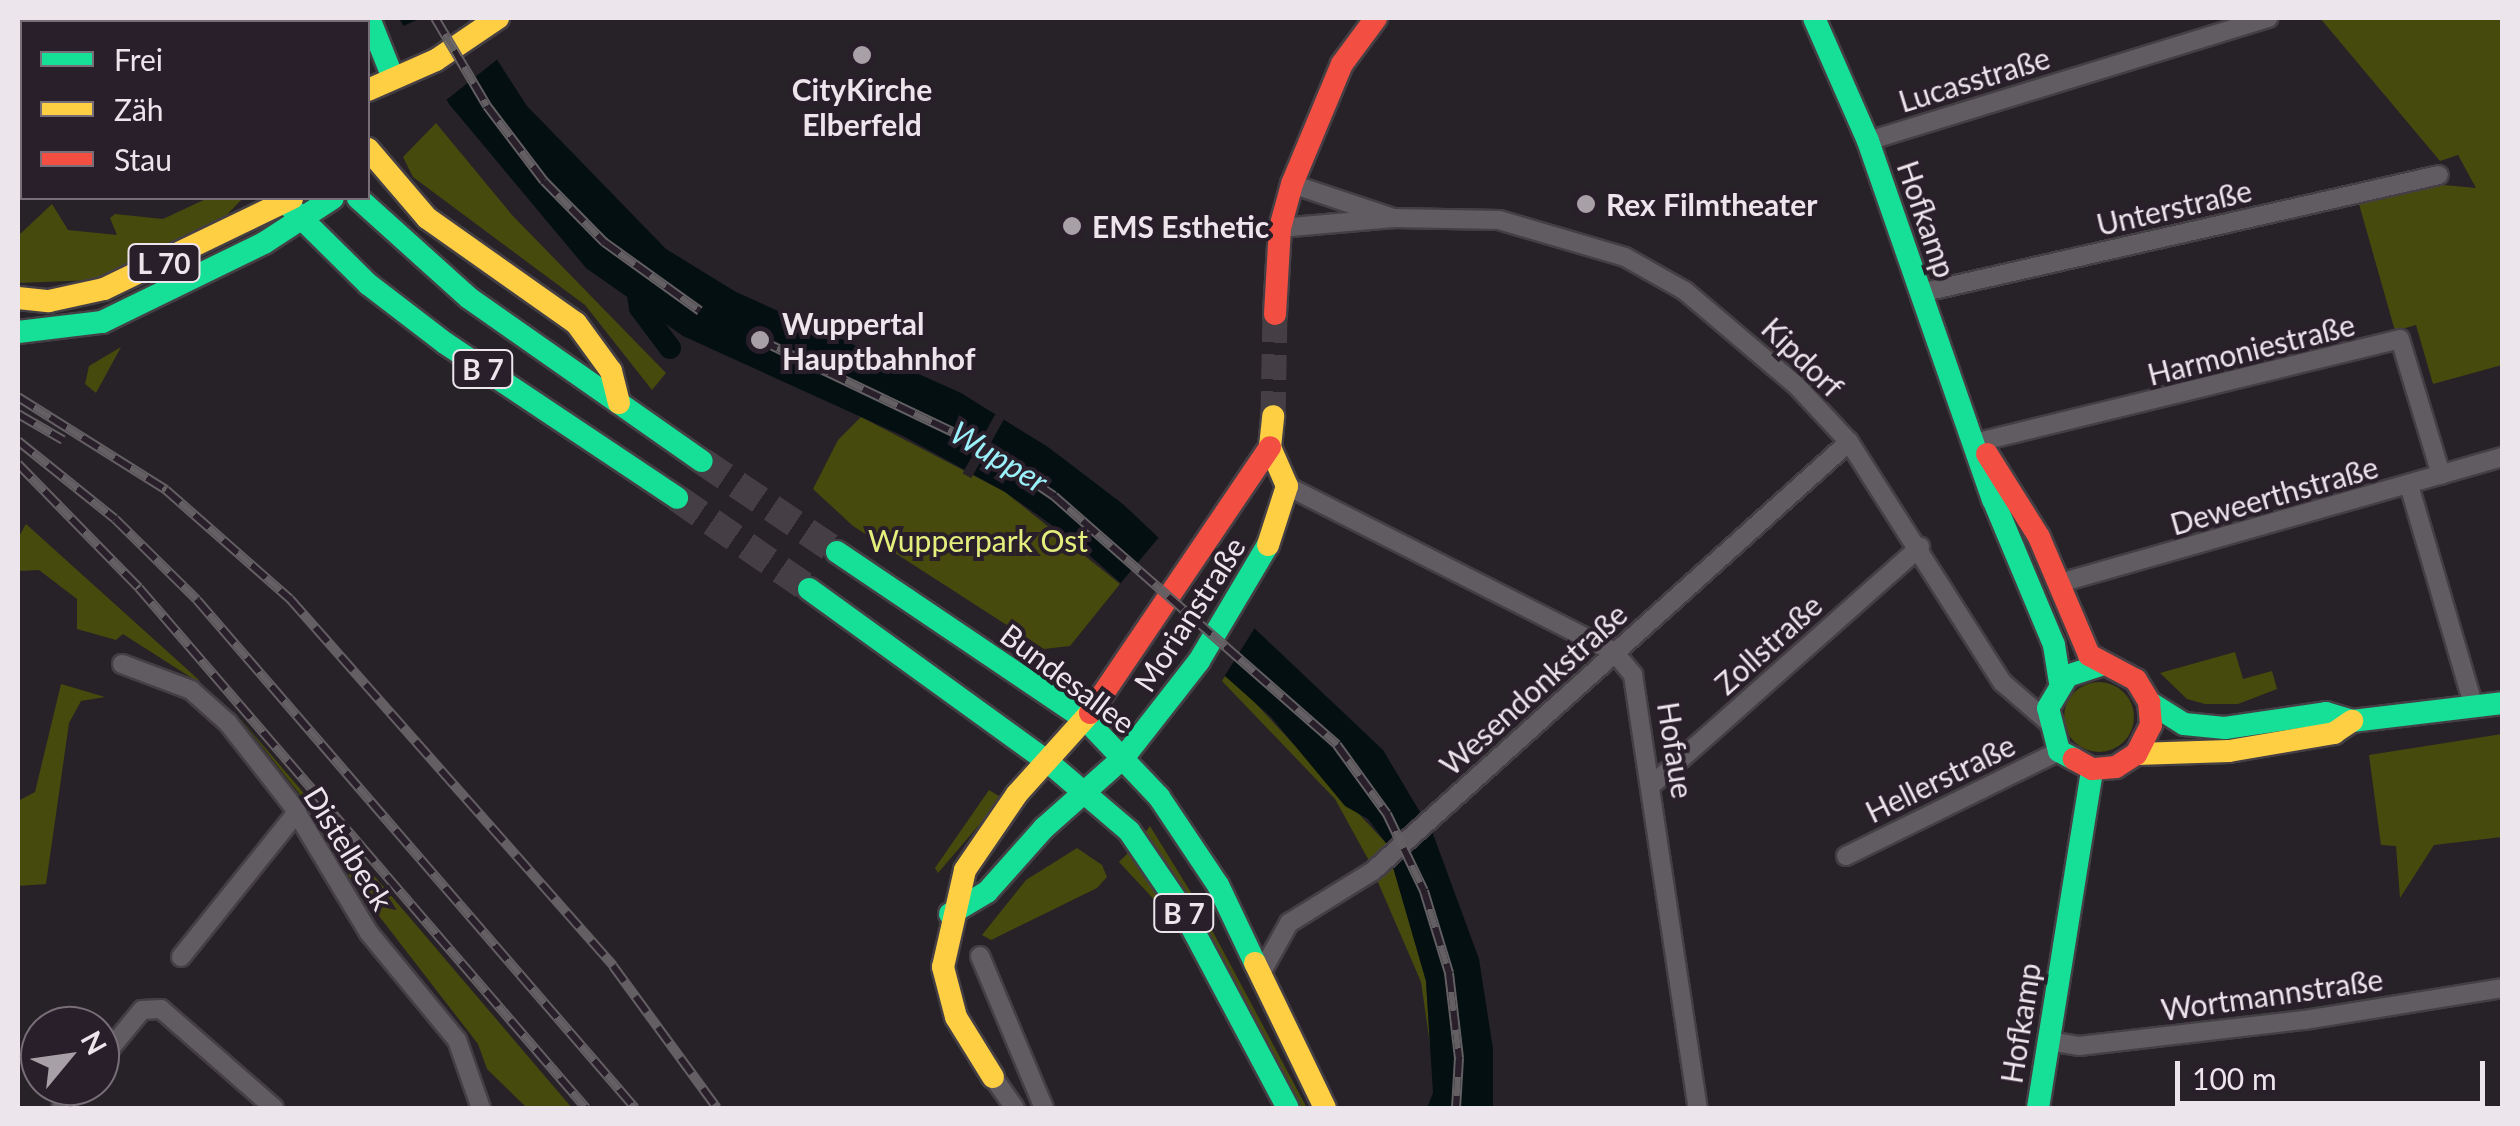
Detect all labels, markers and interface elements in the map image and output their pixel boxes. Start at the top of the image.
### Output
legend [20,20,370,200]
street label: Lucasstraße [1894,39,2054,119]
text: Frei [114,41,163,77]
marker: CityKirche Elberfeld [851,44,873,66]
place label: CityKirche Elberfeld [792,71,932,142]
text: Zäh [114,91,164,127]
text: Stau [114,141,172,177]
street label: Hofkamp [1890,156,1964,282]
street label: Unterstraße [2093,172,2255,242]
place label: Rex Filmtheater [1606,186,1817,222]
marker: Rex Filmtheater [1575,193,1597,215]
place label: EMS Esthetic [1092,208,1269,244]
marker: EMS Esthetic [1061,215,1083,237]
road number: L 70 [126,240,202,286]
place label: Wuppertal Hauptbahnhof [782,305,975,376]
street label: Harmoniestraße [2144,306,2358,392]
street label: Kipdorf [1755,310,1851,404]
marker: Wuppertal Hauptbahnhof [747,327,773,353]
road number: B 7 [450,346,516,392]
water label: Wupper [943,413,1055,501]
street label: Deweerthstraße [2166,448,2382,542]
park label: Wupperpark Ost [868,522,1088,558]
street label: Morianstraße [1126,530,1252,698]
street label: Zollstraße [1707,587,1829,701]
street label: Wesendonkstraße [1432,596,1634,782]
street label: Bundesallee [994,616,1142,740]
street label: Hofaue [1651,699,1701,801]
street label: Hellerstraße [1859,726,2021,830]
street label: Distelbeck [297,780,401,916]
road number: B 7 [1152,890,1216,936]
street label: Hofkamp [1993,960,2047,1086]
street label: Wortmannstraße [2159,961,2385,1027]
north arrow [20,1006,120,1106]
text: N [74,1025,115,1060]
scale bar [2180,1041,2490,1103]
text: 100 m [2192,1060,2277,1096]

